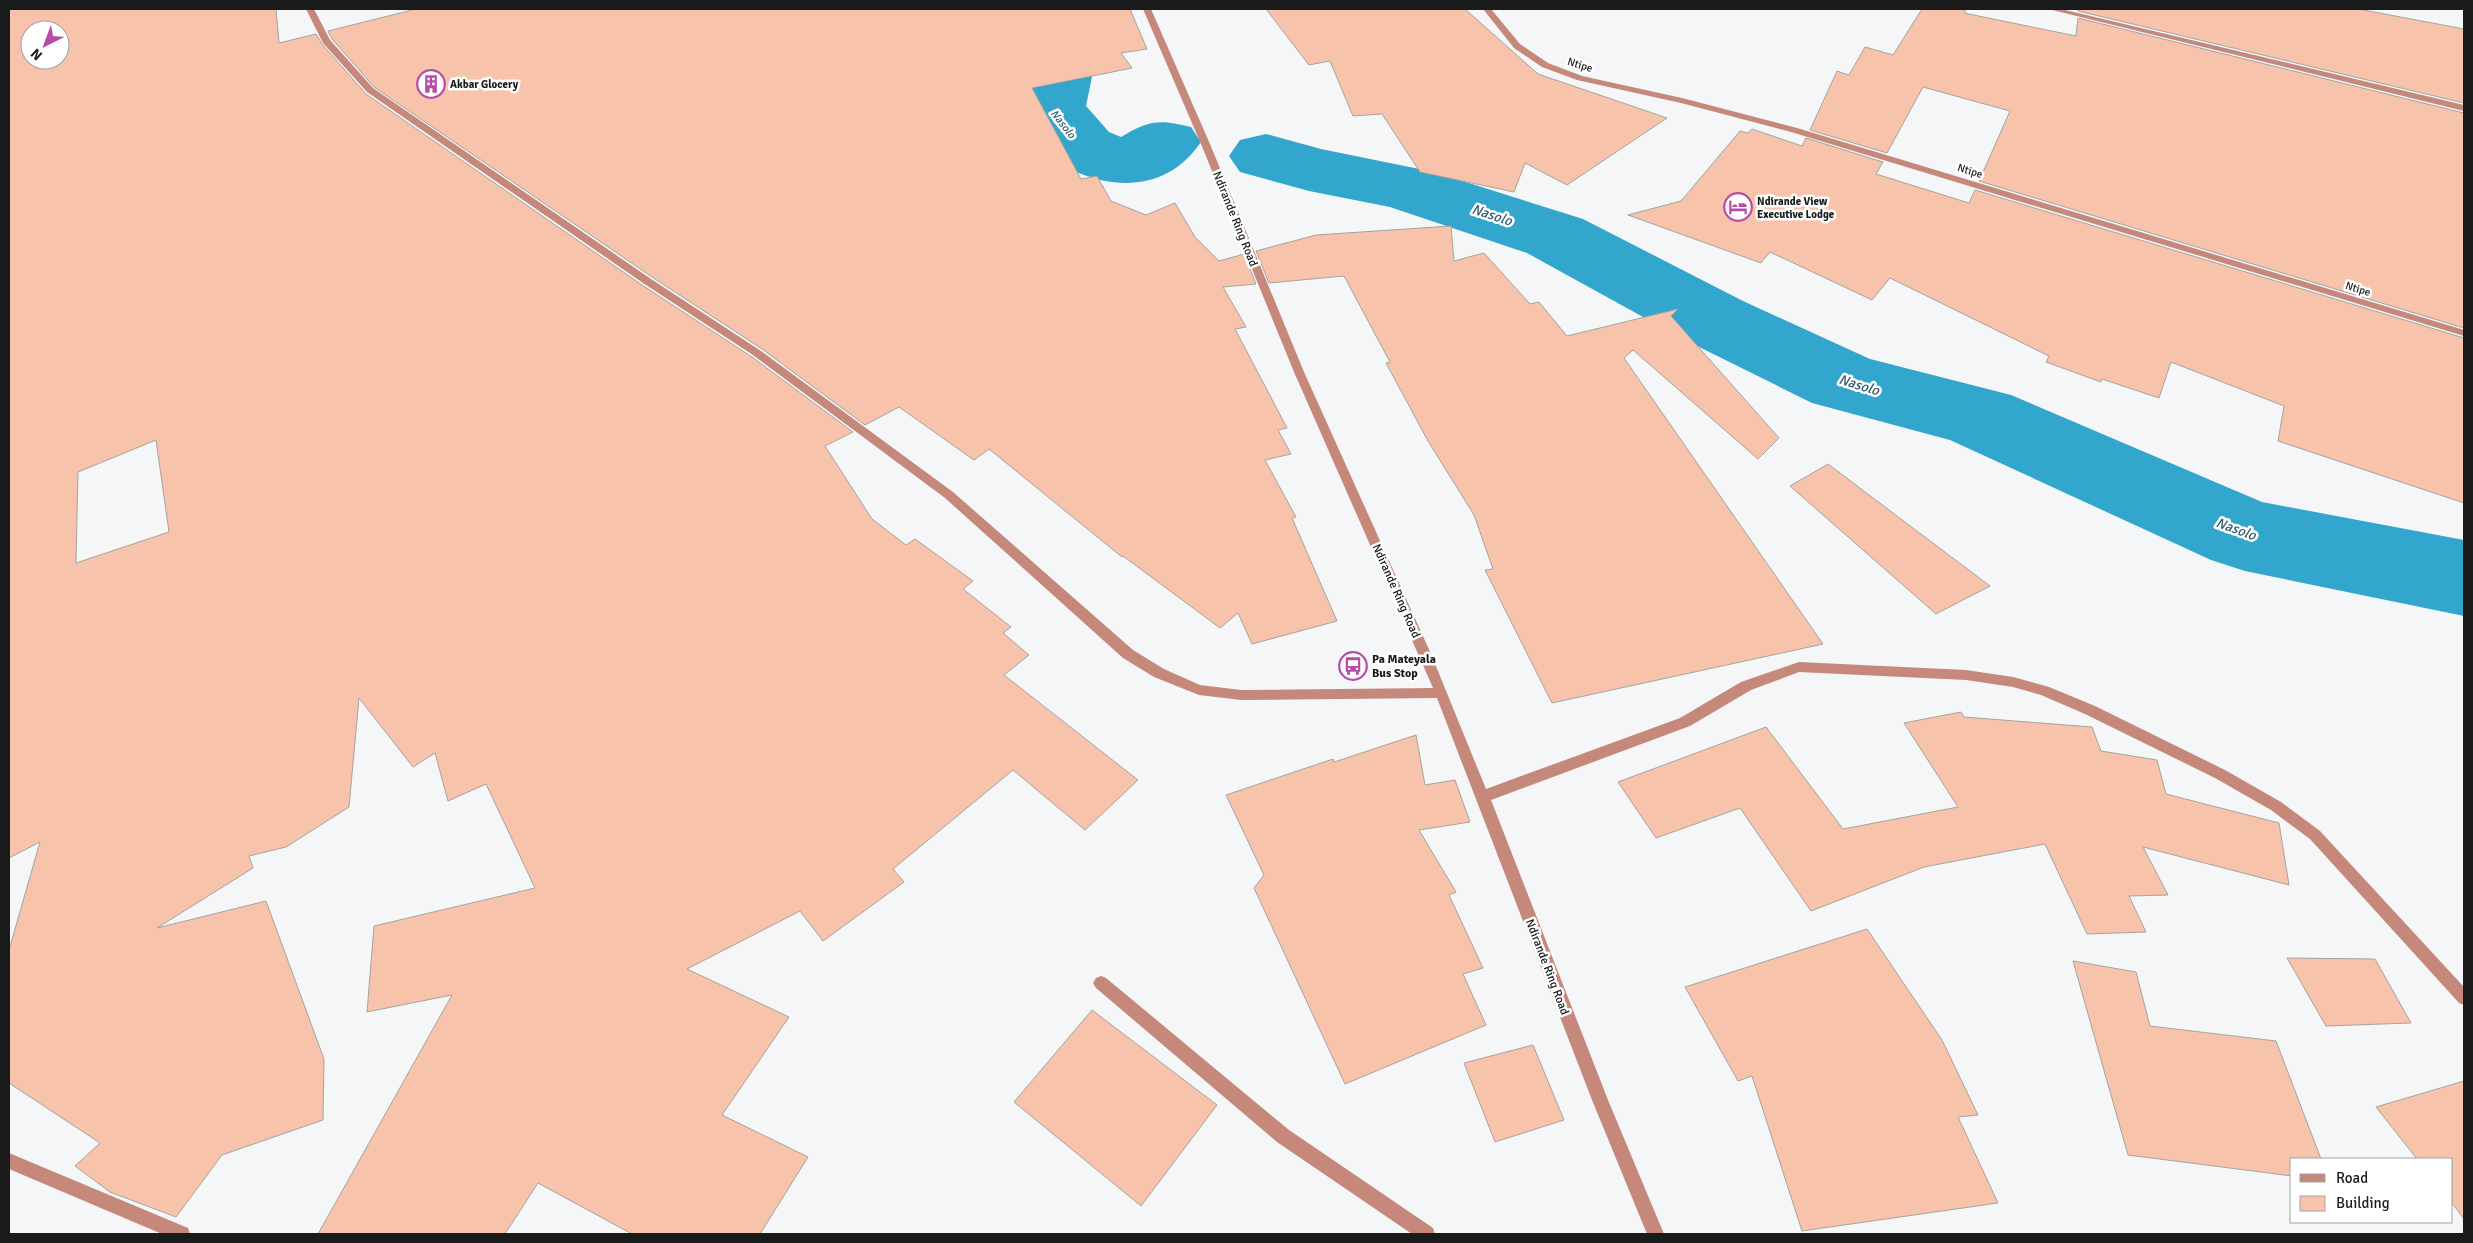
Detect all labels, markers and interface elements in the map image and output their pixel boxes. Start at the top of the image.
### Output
north arrow [20,20,70,70]
text: N [27,45,46,64]
street label: Ntipe [1566,55,1594,75]
building icon: Akbar Glocery [416,69,446,99]
place label: Akbar Glocery [450,78,519,91]
water label: Nasolo [1048,107,1079,142]
street label: Ntipe [1956,161,1984,181]
street label: Ndirande Ring Road [1209,169,1261,269]
hotel icon: Ndirande View Executive Lodge [1723,192,1753,222]
place label: Ndirande View Executive Lodge [1757,195,1835,221]
water label: Nasolo [1470,201,1515,230]
street label: Ntipe [2344,279,2372,299]
water label: Nasolo [1837,371,1882,399]
water label: Nasolo [2214,514,2259,544]
street label: Ndirande Ring Road [1369,542,1423,640]
bus stop icon: Pa Mateyala Bus Stop [1338,651,1368,681]
place label: Pa Mateyala Bus Stop [1372,652,1436,681]
street label: Ndirande Ring Road [1522,917,1572,1017]
legend [2290,1158,2453,1223]
text: Road [2336,1169,2368,1187]
text: Building [2336,1194,2390,1212]

